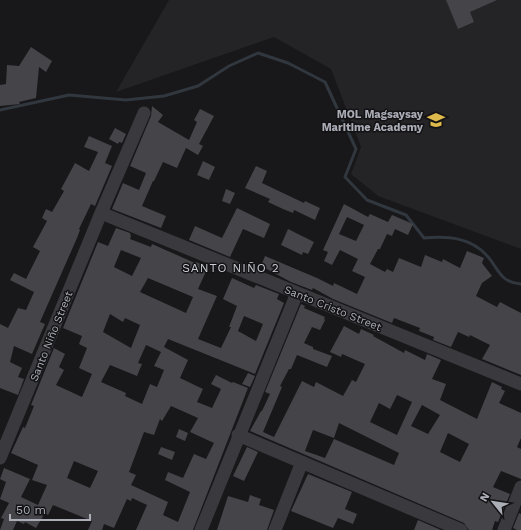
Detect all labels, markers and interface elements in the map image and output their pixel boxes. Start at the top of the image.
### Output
place label: MOL Magsaysay Maritime Academy [322,108,424,134]
school or university icon: MOL Magsaysay Maritime Academy [426,110,446,130]
district label: SANTO NIÑO 2 [182,261,280,275]
street label: Santo Cristo Street [282,283,384,334]
street label: Santo Niño Street [27,289,76,383]
north arrow [473,482,513,522]
text: N [477,490,492,504]
scale bar [10,496,90,522]
text: 50 m [16,503,46,517]

